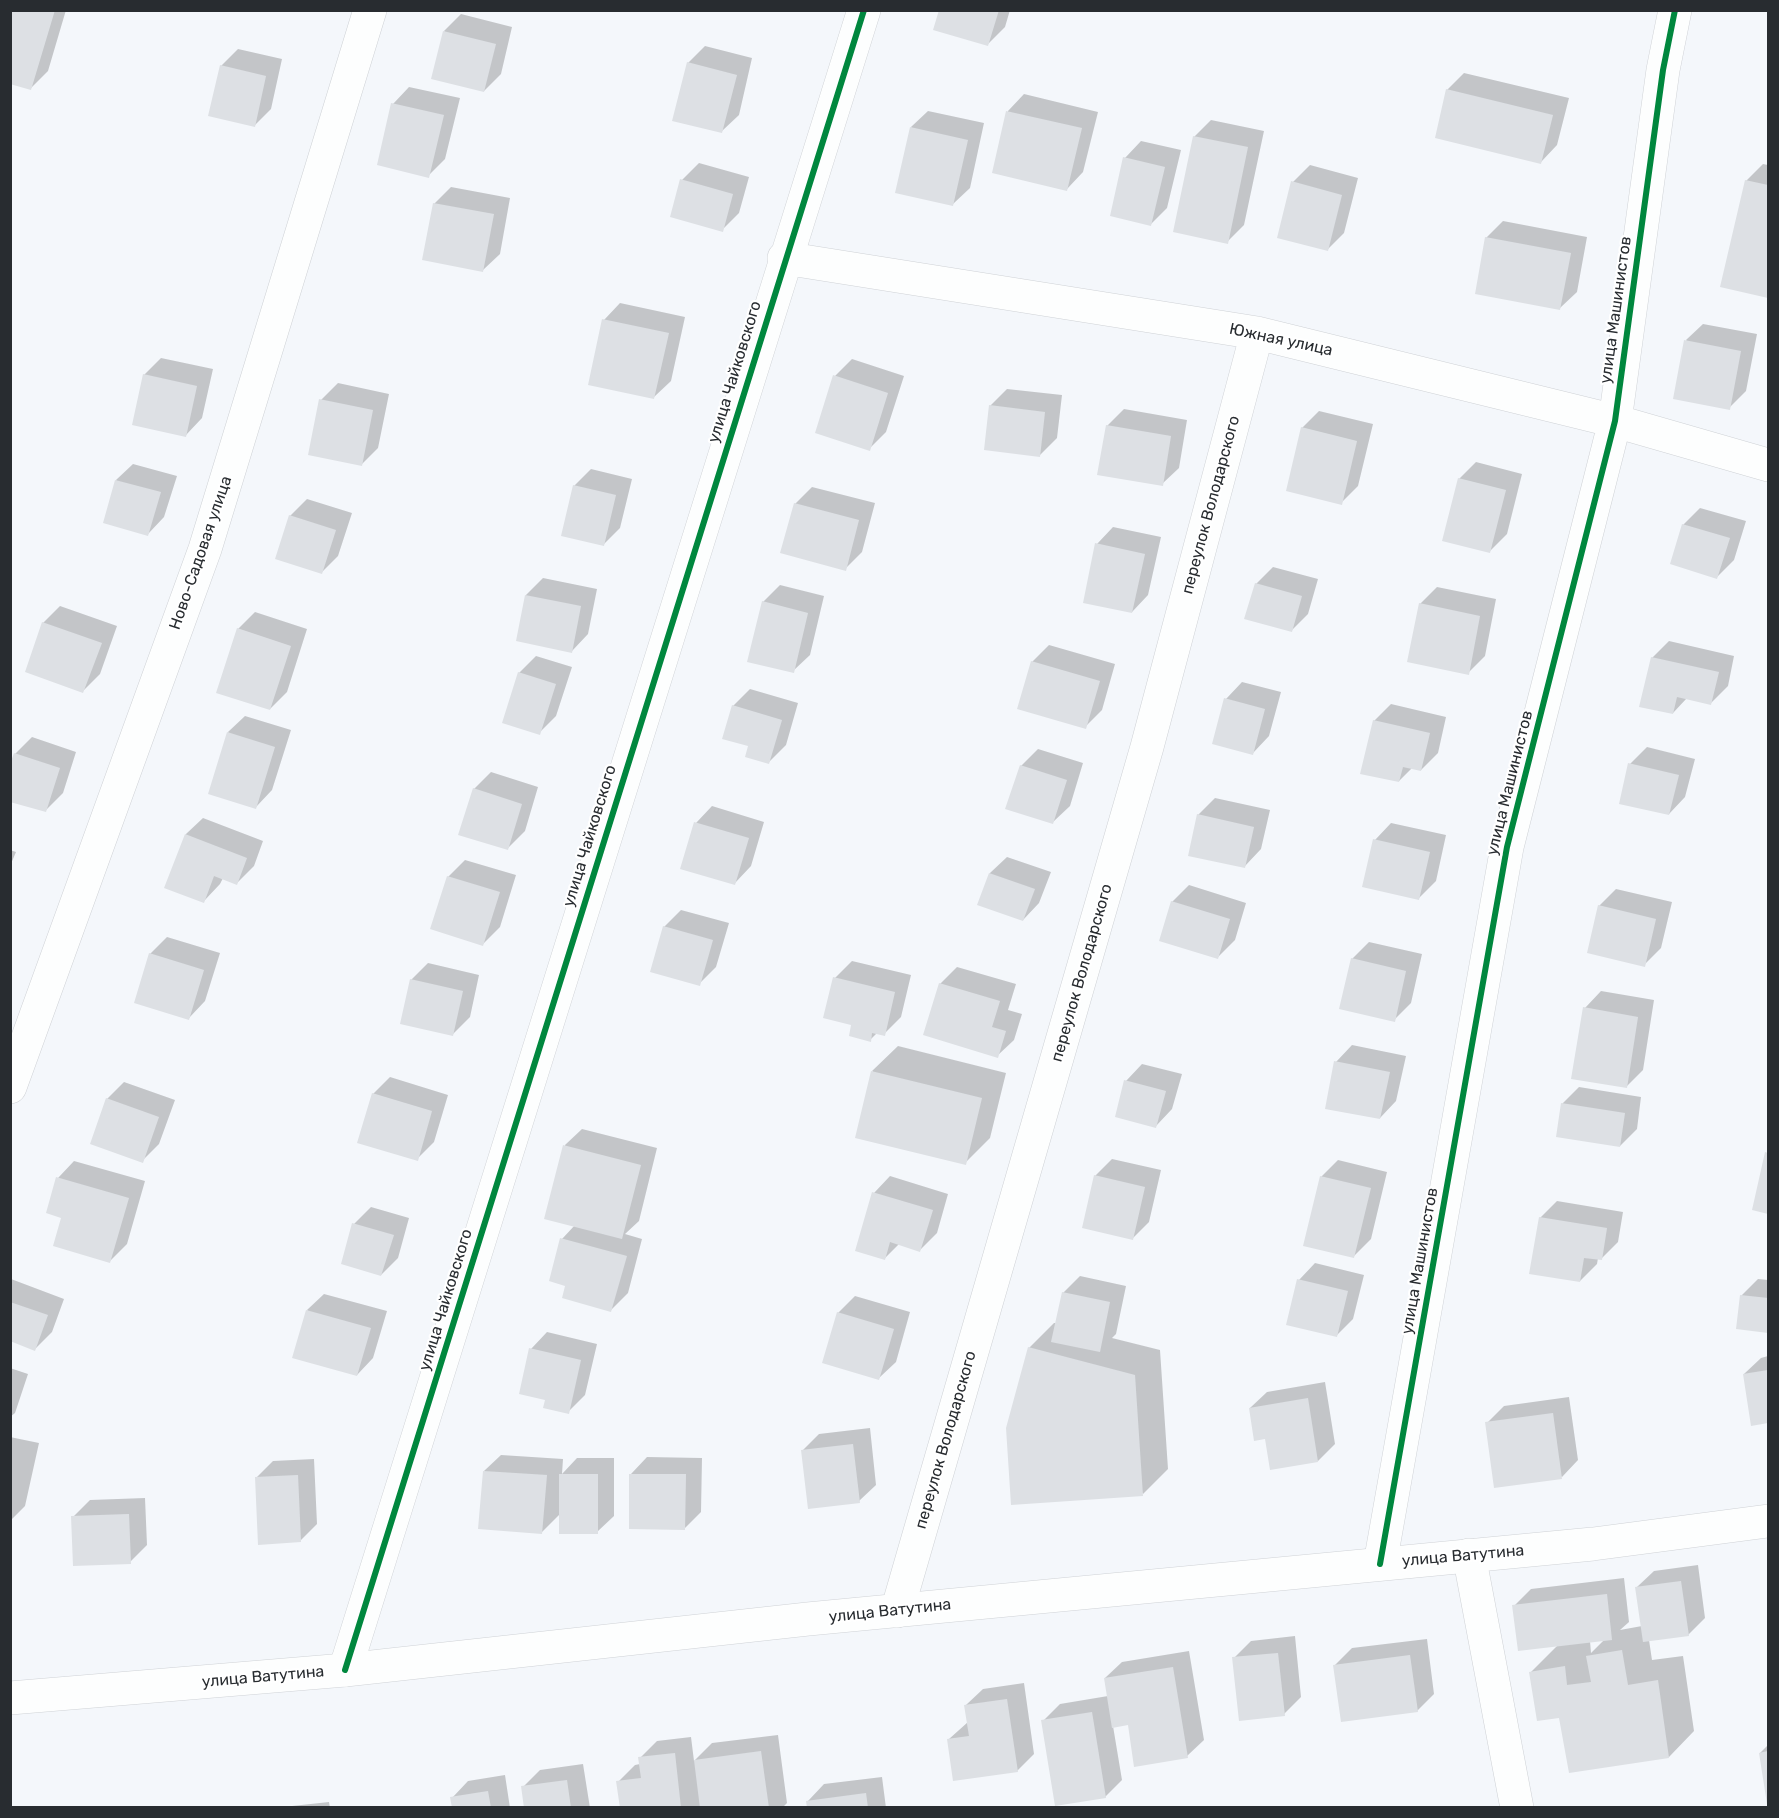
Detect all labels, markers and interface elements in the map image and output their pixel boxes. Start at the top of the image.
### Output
street label: улица Машинистов [1596,235,1636,385]
street label: улица Чайковского [704,299,766,445]
street label: Южная улица [1228,320,1334,360]
street label: переулок Володарского [1178,414,1244,596]
street label: Ново-Садовая улица [166,474,236,632]
street label: улица Машинистов [1483,709,1537,857]
street label: улица Чайковского [559,763,621,909]
street label: переулок Володарского [1047,882,1117,1064]
street label: улица Машинистов [1398,1186,1442,1336]
street label: улица Чайковского [415,1227,477,1373]
street label: переулок Володарского [911,1349,981,1531]
street label: улица Ватутина [1401,1541,1525,1571]
street label: улица Ватутина [828,1595,952,1627]
street label: улица Ватутина [201,1662,325,1692]

